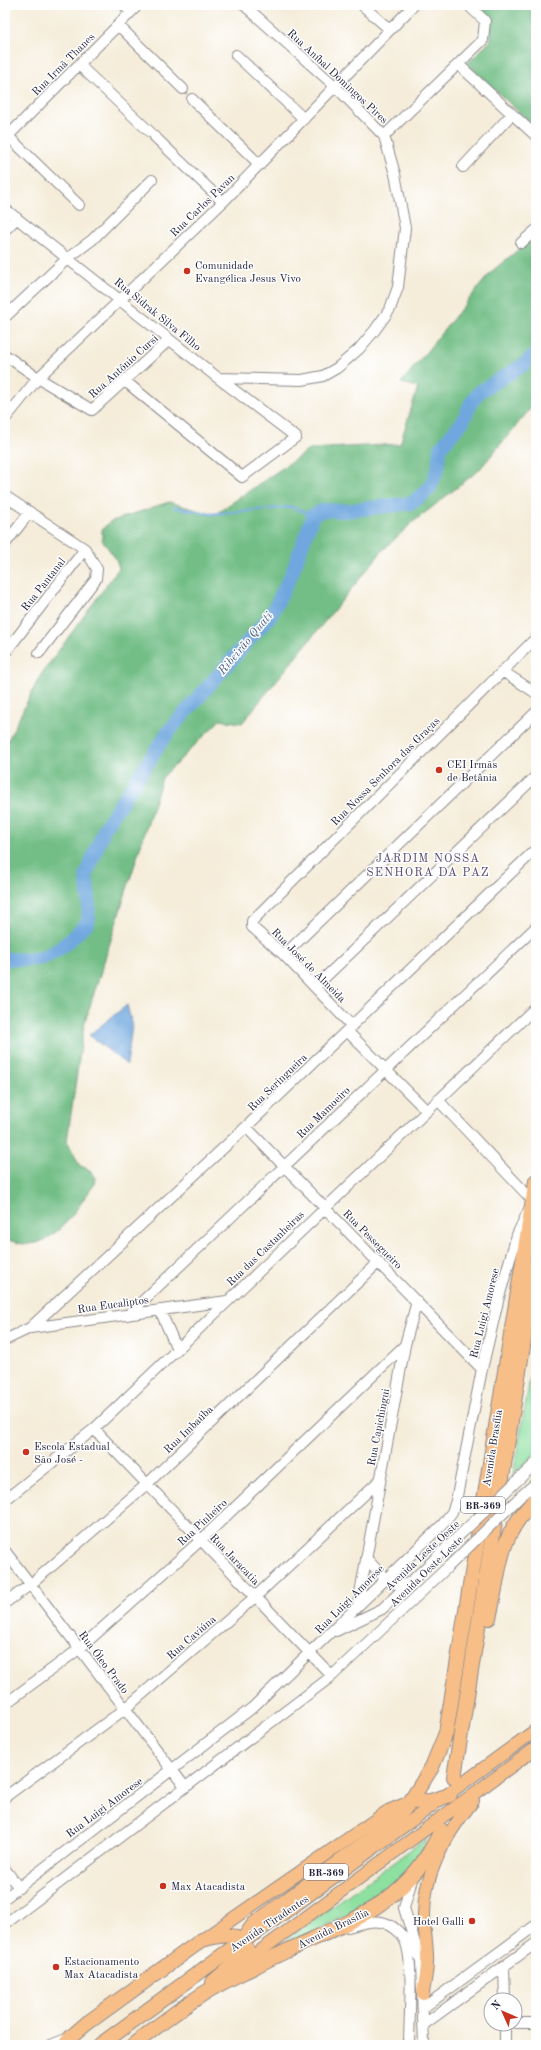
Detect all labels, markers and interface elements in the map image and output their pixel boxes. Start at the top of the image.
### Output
street label: Rua Aníbal Domingos Pires [285,28,389,126]
street label: Rua Irmã Thanes [31,32,98,98]
street label: Rua Carlos Pavan [169,173,237,239]
place label: Comunidade Evangélica Jesus Vivo [195,261,301,285]
marker: Comunidade Evangélica Jesus Vivo [182,266,192,276]
street label: Rua Sidrak Silva Filho [112,277,203,353]
street label: Rua Antônio Cursi [87,333,161,401]
street label: Rua Pantanal [20,556,68,614]
water label: Ribeirão Quati [216,610,275,678]
street label: Rua Nossa Senhora das Graças [330,716,443,828]
place label: CEI Irmãs de Betânia [447,760,498,784]
marker: CEI Irmãs de Betânia [434,765,444,775]
district label: JARDIM NOSSA SENHORA DA PAZ [366,853,490,879]
street label: Rua José de Almeida [269,927,347,1006]
street label: Rua Seringueira [246,1052,310,1114]
street label: Rua Mamoeiro [295,1085,353,1141]
street label: Rua Pessegueiro [340,1208,404,1272]
street label: Rua das Castanheiras [225,1209,307,1289]
street label: Rua Luigi Amorese [469,1267,502,1360]
street label: Rua Eucaliptos [77,1295,150,1316]
street label: Rua Capichingui [367,1388,392,1467]
street label: Rua Imbaúba [162,1404,216,1456]
street label: Avenida Brasília [482,1408,505,1488]
place label: Escola Estadual São José - [34,1442,110,1466]
marker: Escola Estadual São José - [21,1447,31,1457]
road number: BR-369 [461,1497,505,1513]
street label: Rua Pinheiro [176,1498,230,1548]
street label: Avenida Leste Oeste [384,1519,462,1593]
street label: Rua Jaracatia [207,1532,261,1588]
street label: Avenida Oeste Leste [388,1534,466,1610]
street label: Rua Luigi Amorese [313,1563,387,1637]
street label: Rua Caviúna [165,1614,219,1662]
street label: Rua Óleo Prado [76,1628,131,1696]
street label: Rua Luigi Amorese [65,1776,145,1840]
road number: BR-369 [304,1864,348,1880]
marker: Max Atacadista [158,1881,168,1891]
place label: Max Atacadista [171,1882,246,1893]
street label: Avenida Tiradentes [228,1894,311,1955]
street label: Avenida Brasília [296,1907,372,1951]
marker: Hotel Galli [467,1916,477,1926]
place label: Hotel Galli [413,1917,464,1928]
place label: Estacionamento Max Atacadista [64,1957,139,1981]
marker: Estacionamento Max Atacadista [51,1962,61,1972]
north arrow [483,1992,523,2032]
text: N [490,1999,504,2013]

